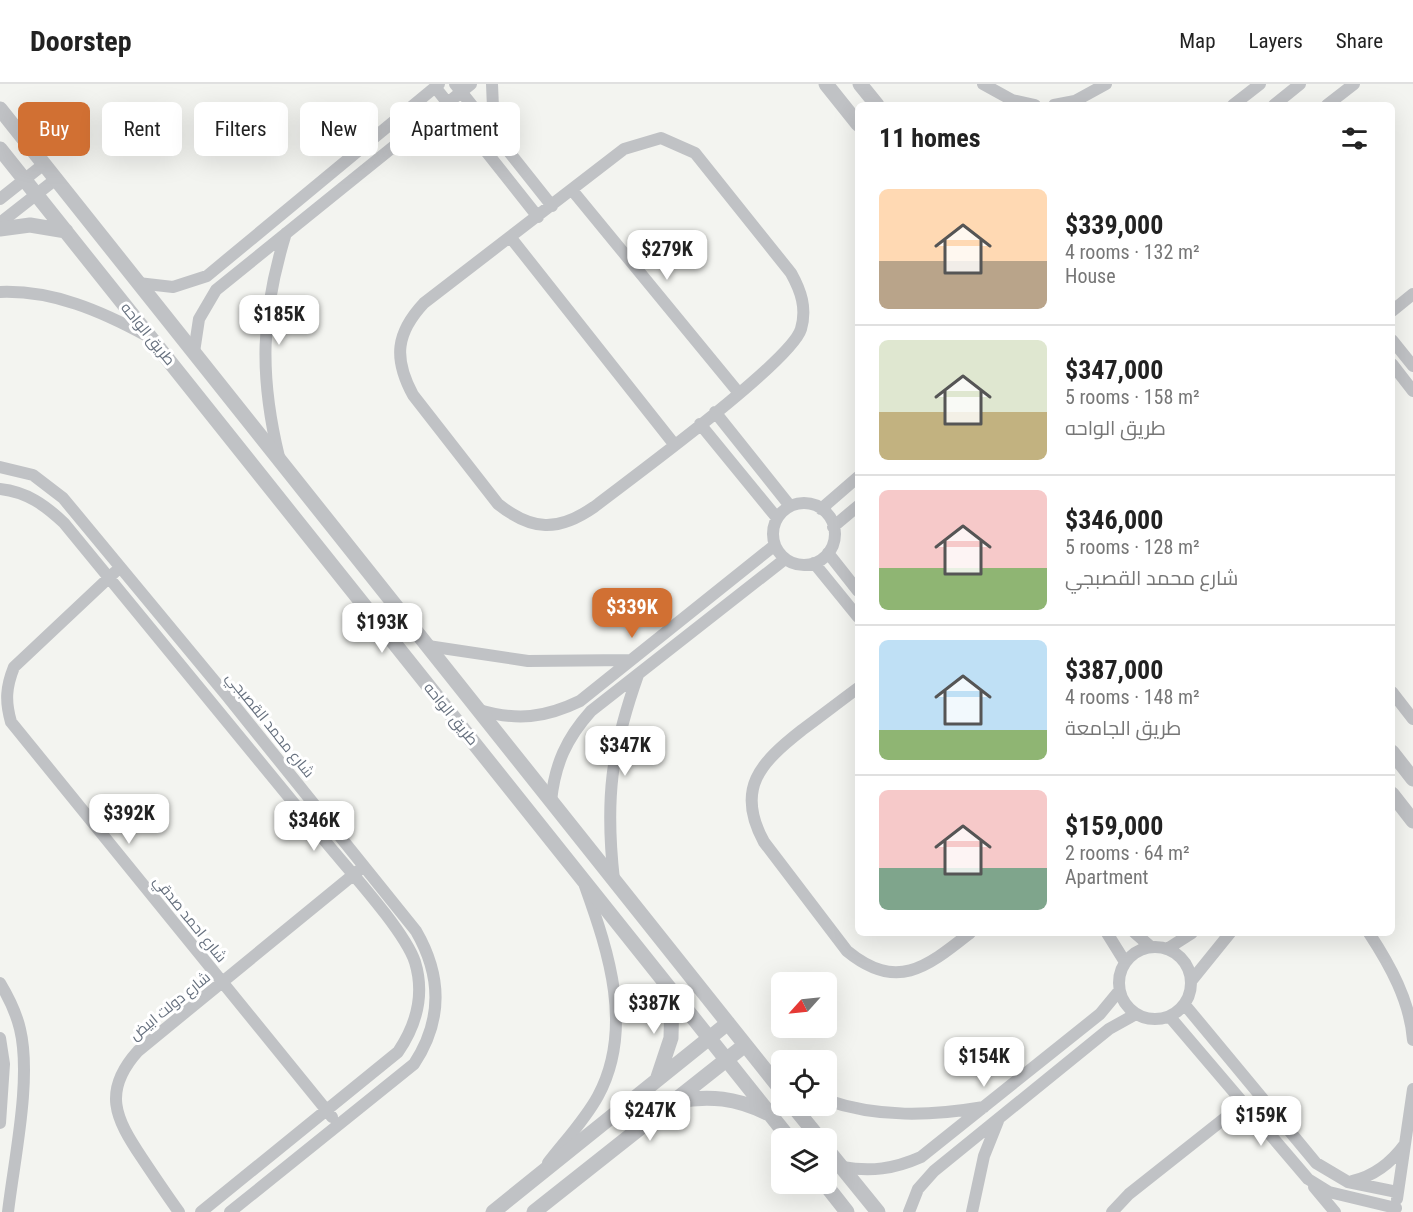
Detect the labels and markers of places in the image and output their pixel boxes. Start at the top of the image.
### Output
pin: $279K [625,230,709,281]
pin: $185K [237,295,321,346]
pin: $339K [590,588,674,639]
pin: $193K [340,603,424,654]
pin: $347K [583,726,667,777]
pin: $392K [87,794,171,845]
pin: $346K [272,801,356,852]
pin: $387K [612,984,696,1035]
pin: $154K [942,1037,1026,1088]
pin: $247K [608,1091,692,1142]
pin: $159K [1219,1096,1303,1147]

